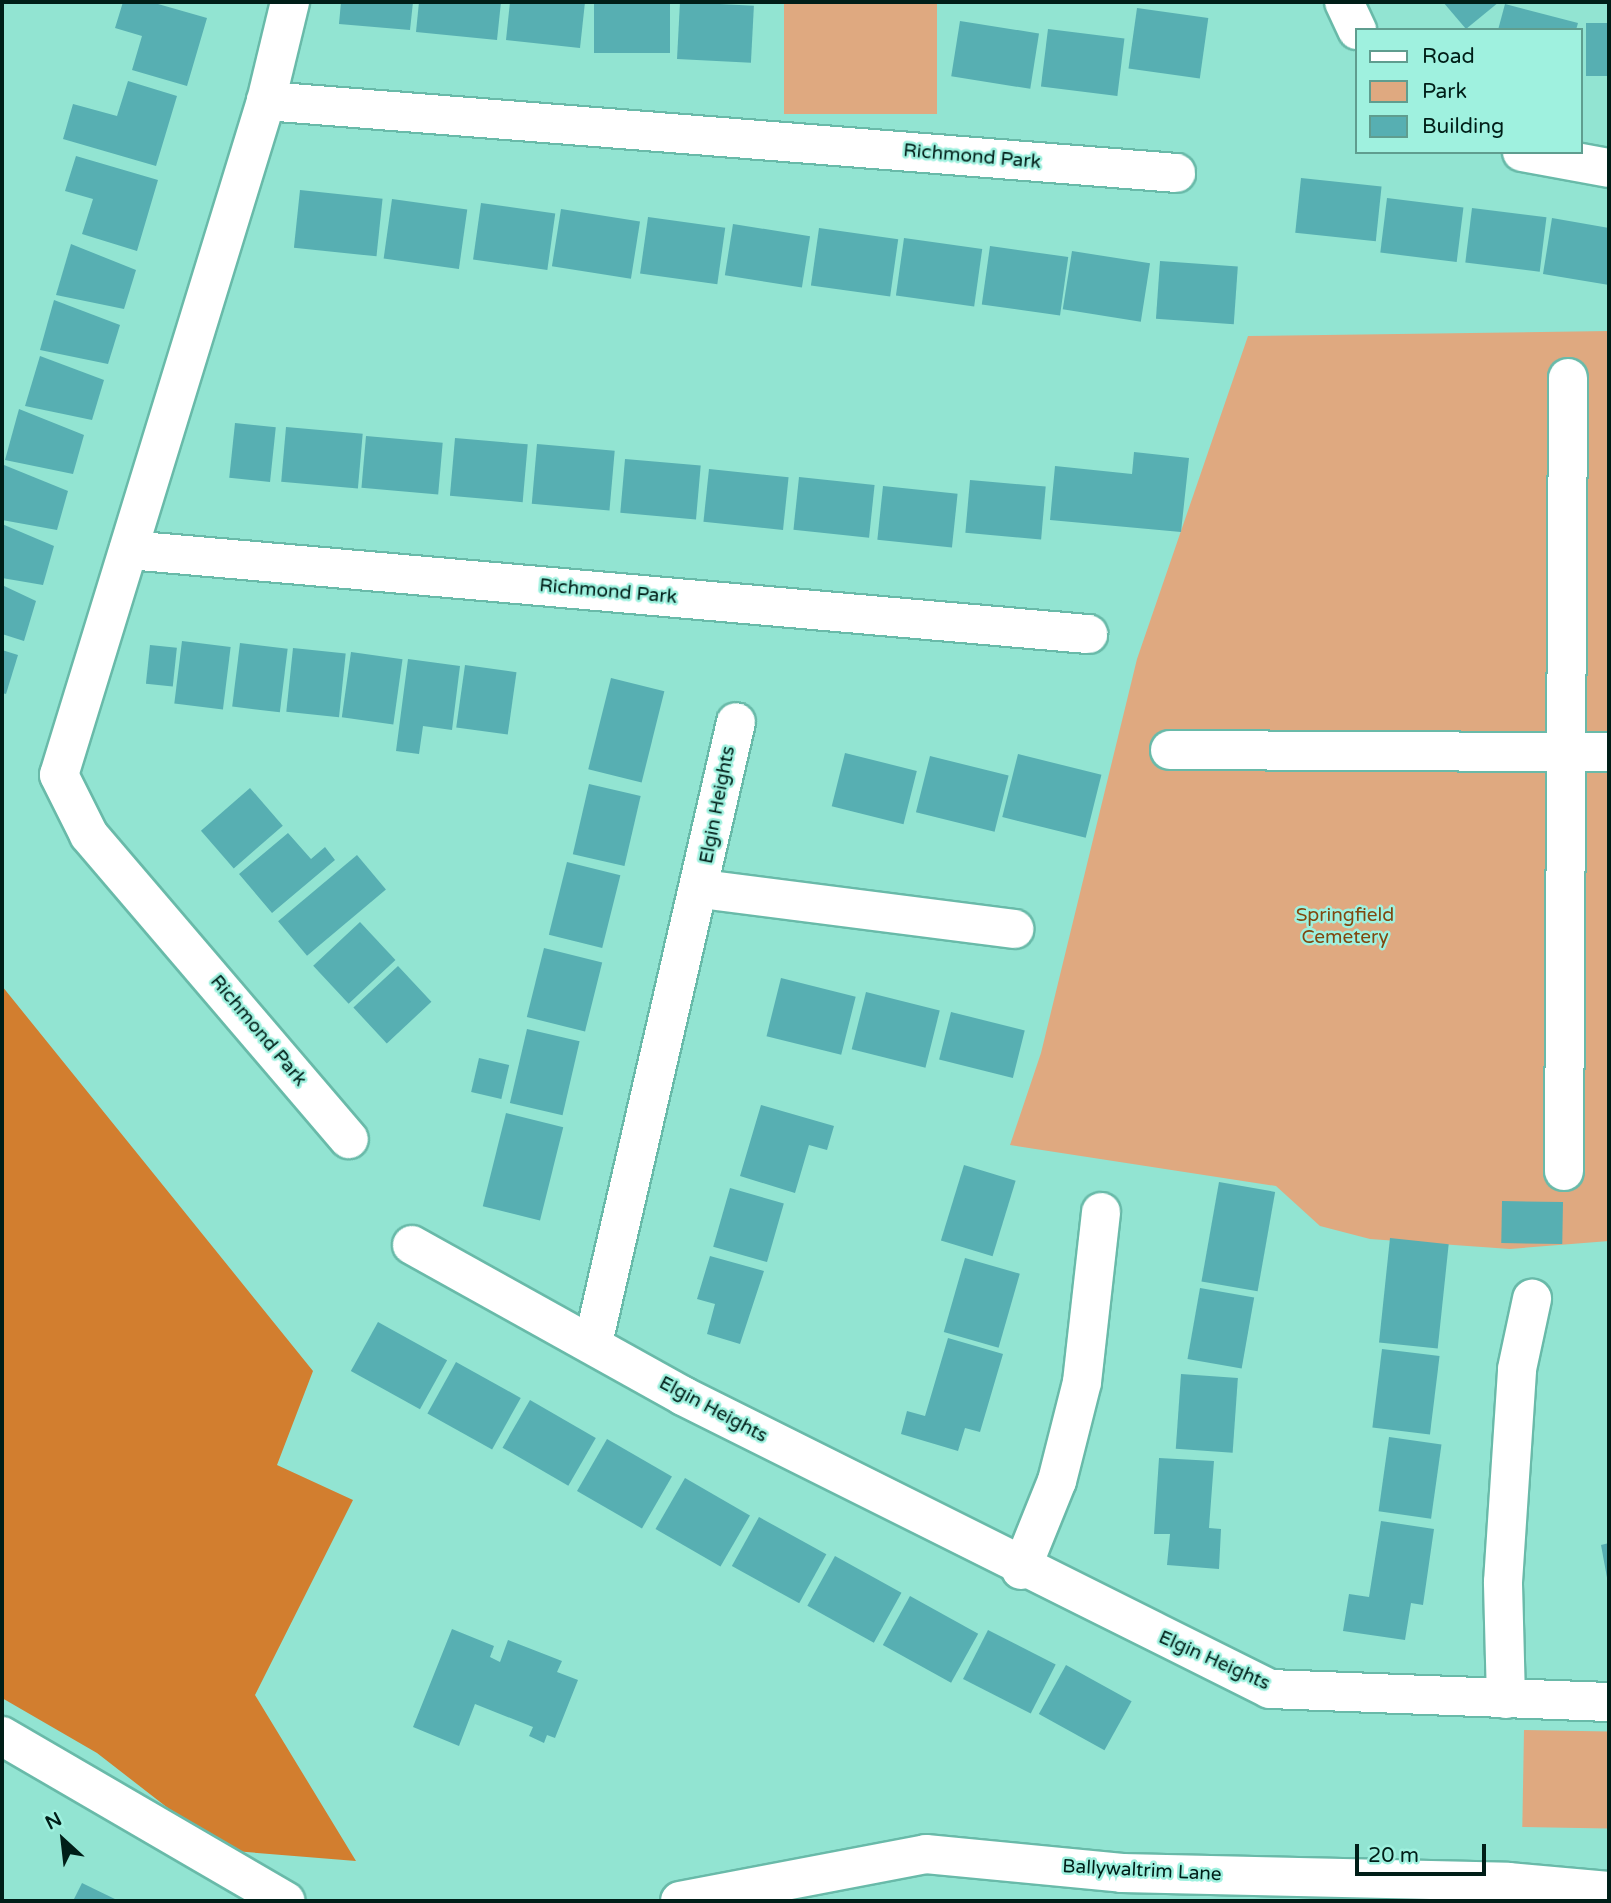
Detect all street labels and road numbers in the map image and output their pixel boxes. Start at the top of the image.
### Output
street label: Richmond Park [902,140,1042,174]
street label: Richmond Park [538,575,678,609]
street label: Elgin Heights [695,744,741,866]
street label: Richmond Park [205,971,311,1091]
street label: Elgin Heights [655,1372,771,1448]
street label: Elgin Heights [1155,1626,1273,1696]
street label: Ballywaltrim Lane [1062,1855,1222,1887]

